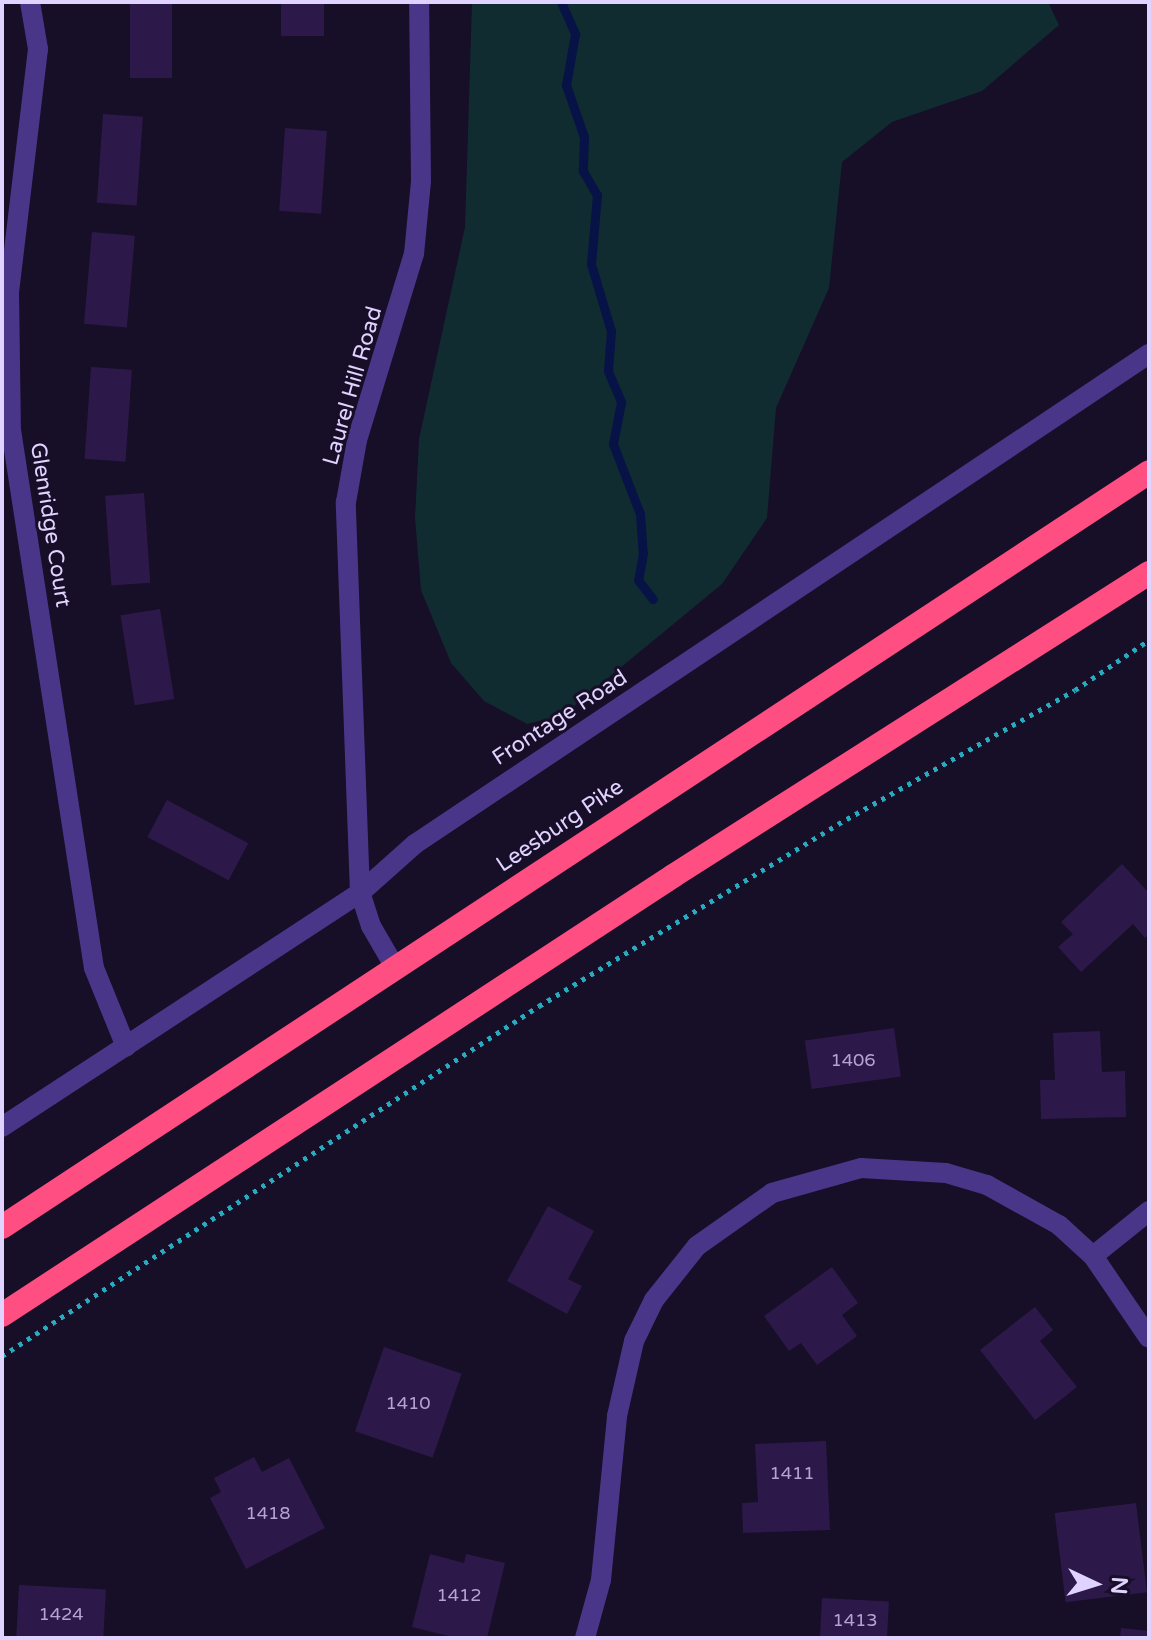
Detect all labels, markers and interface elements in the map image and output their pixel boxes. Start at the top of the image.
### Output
street label: Laurel Hill Road [318,304,388,468]
street label: Glenridge Court [24,441,76,609]
street label: Frontage Road [488,665,632,771]
street label: Leesburg Pike [492,774,628,878]
house number: 1406 [830,1049,876,1071]
house number: 1410 [385,1392,431,1414]
house number: 1411 [769,1462,815,1484]
house number: 1418 [245,1502,291,1524]
north arrow [1055,1544,1135,1624]
text: N [1105,1576,1133,1595]
house number: 1412 [436,1584,482,1606]
house number: 1424 [38,1603,84,1625]
house number: 1413 [832,1609,878,1631]

